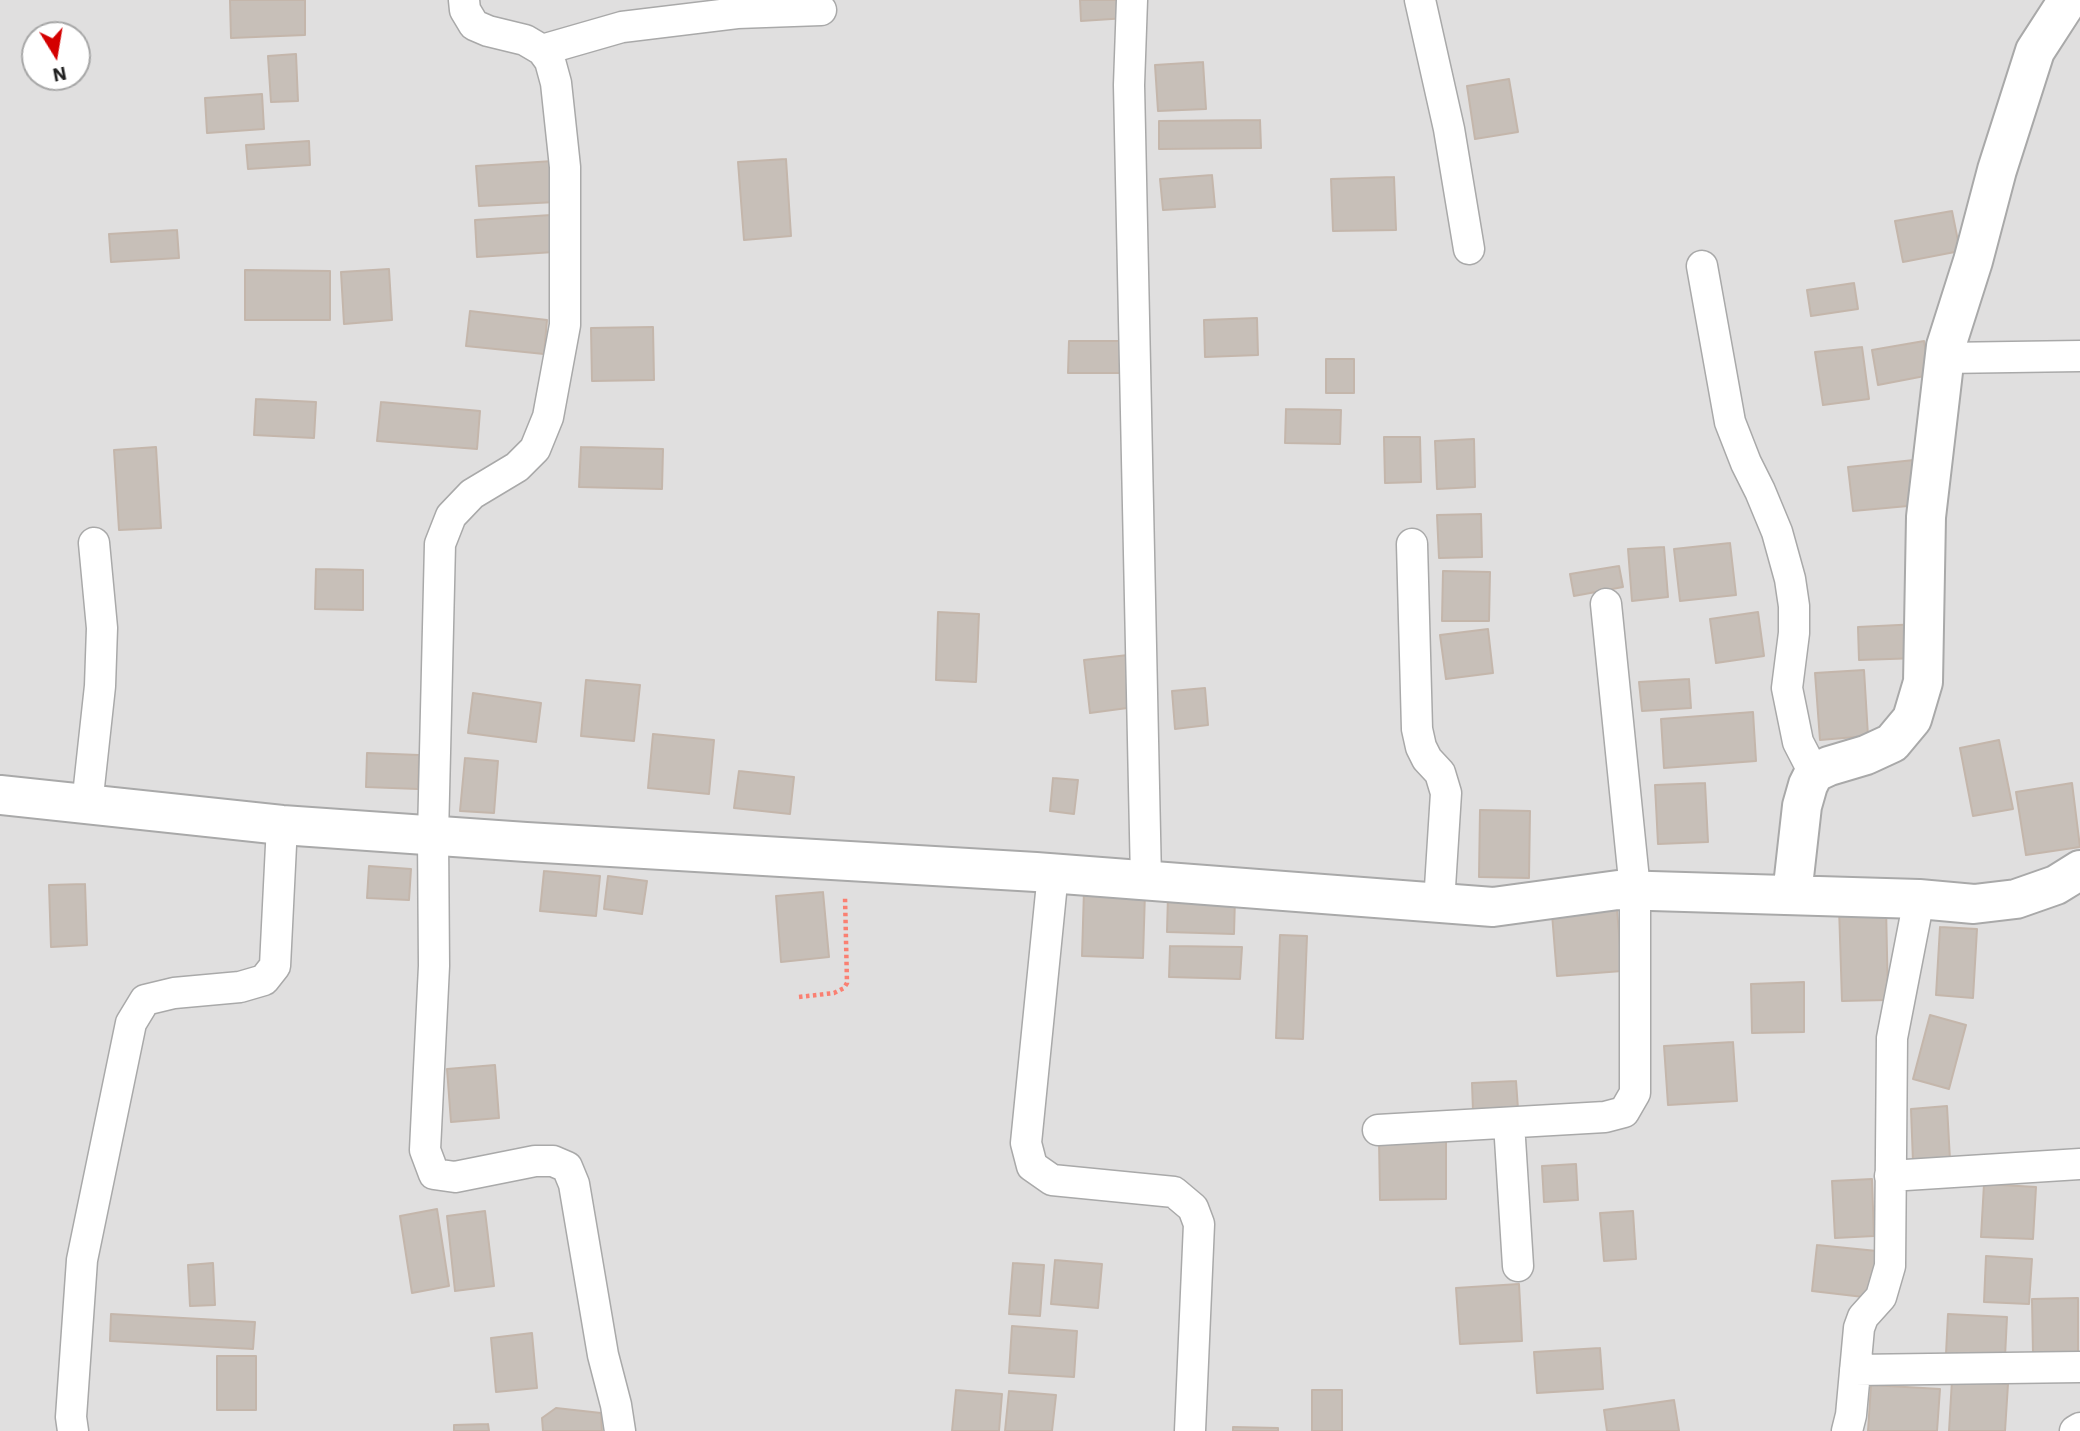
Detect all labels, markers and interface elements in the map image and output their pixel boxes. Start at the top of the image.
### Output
north arrow [21,21,91,91]
text: N [51,62,69,88]

